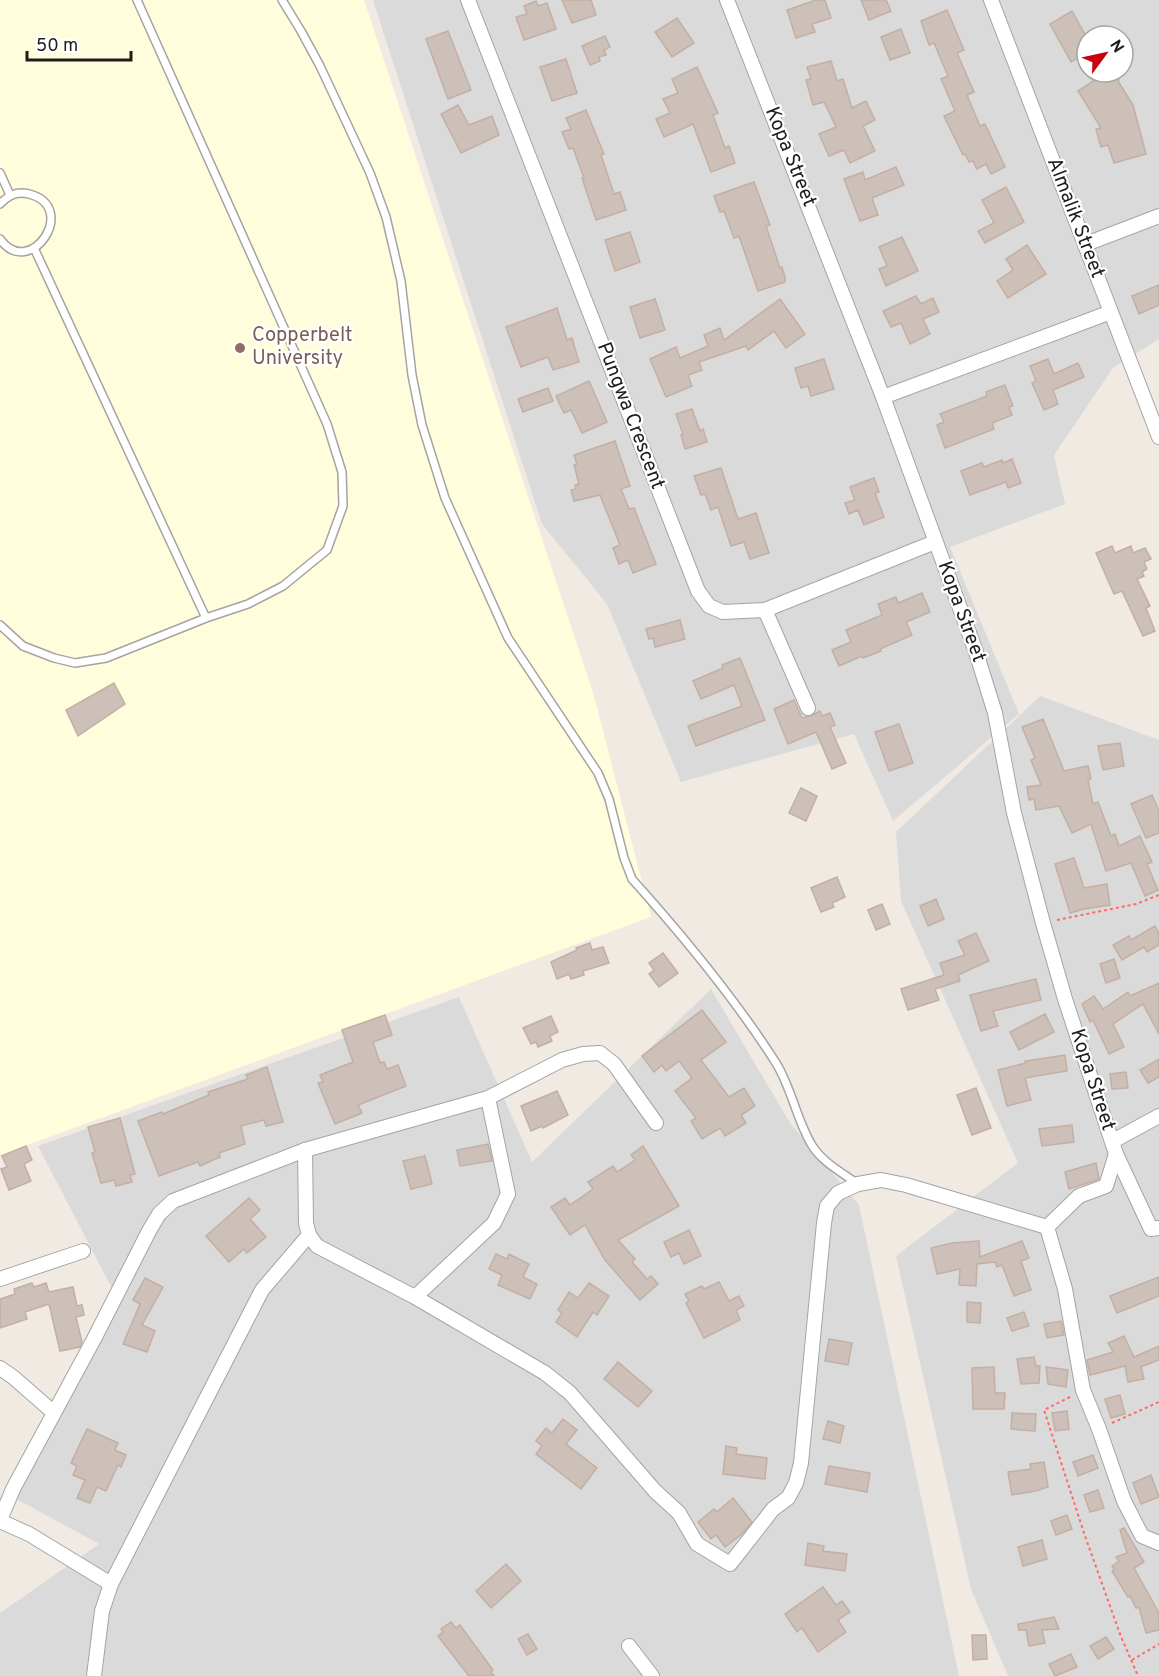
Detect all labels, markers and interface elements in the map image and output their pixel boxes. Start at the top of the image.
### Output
scale bar [27,24,130,62]
north arrow [1075,24,1135,84]
text: 50 m [36,35,78,58]
text: N [1104,37,1127,57]
street label: Kopa Street [758,103,822,211]
street label: Almalik Street [1040,154,1110,282]
place label: Copperbelt University [252,323,353,372]
street label: Pungwa Crescent [590,339,670,493]
marker: Copperbelt University [233,341,247,355]
street label: Kopa Street [931,558,991,666]
street label: Kopa Street [1063,1026,1121,1134]

